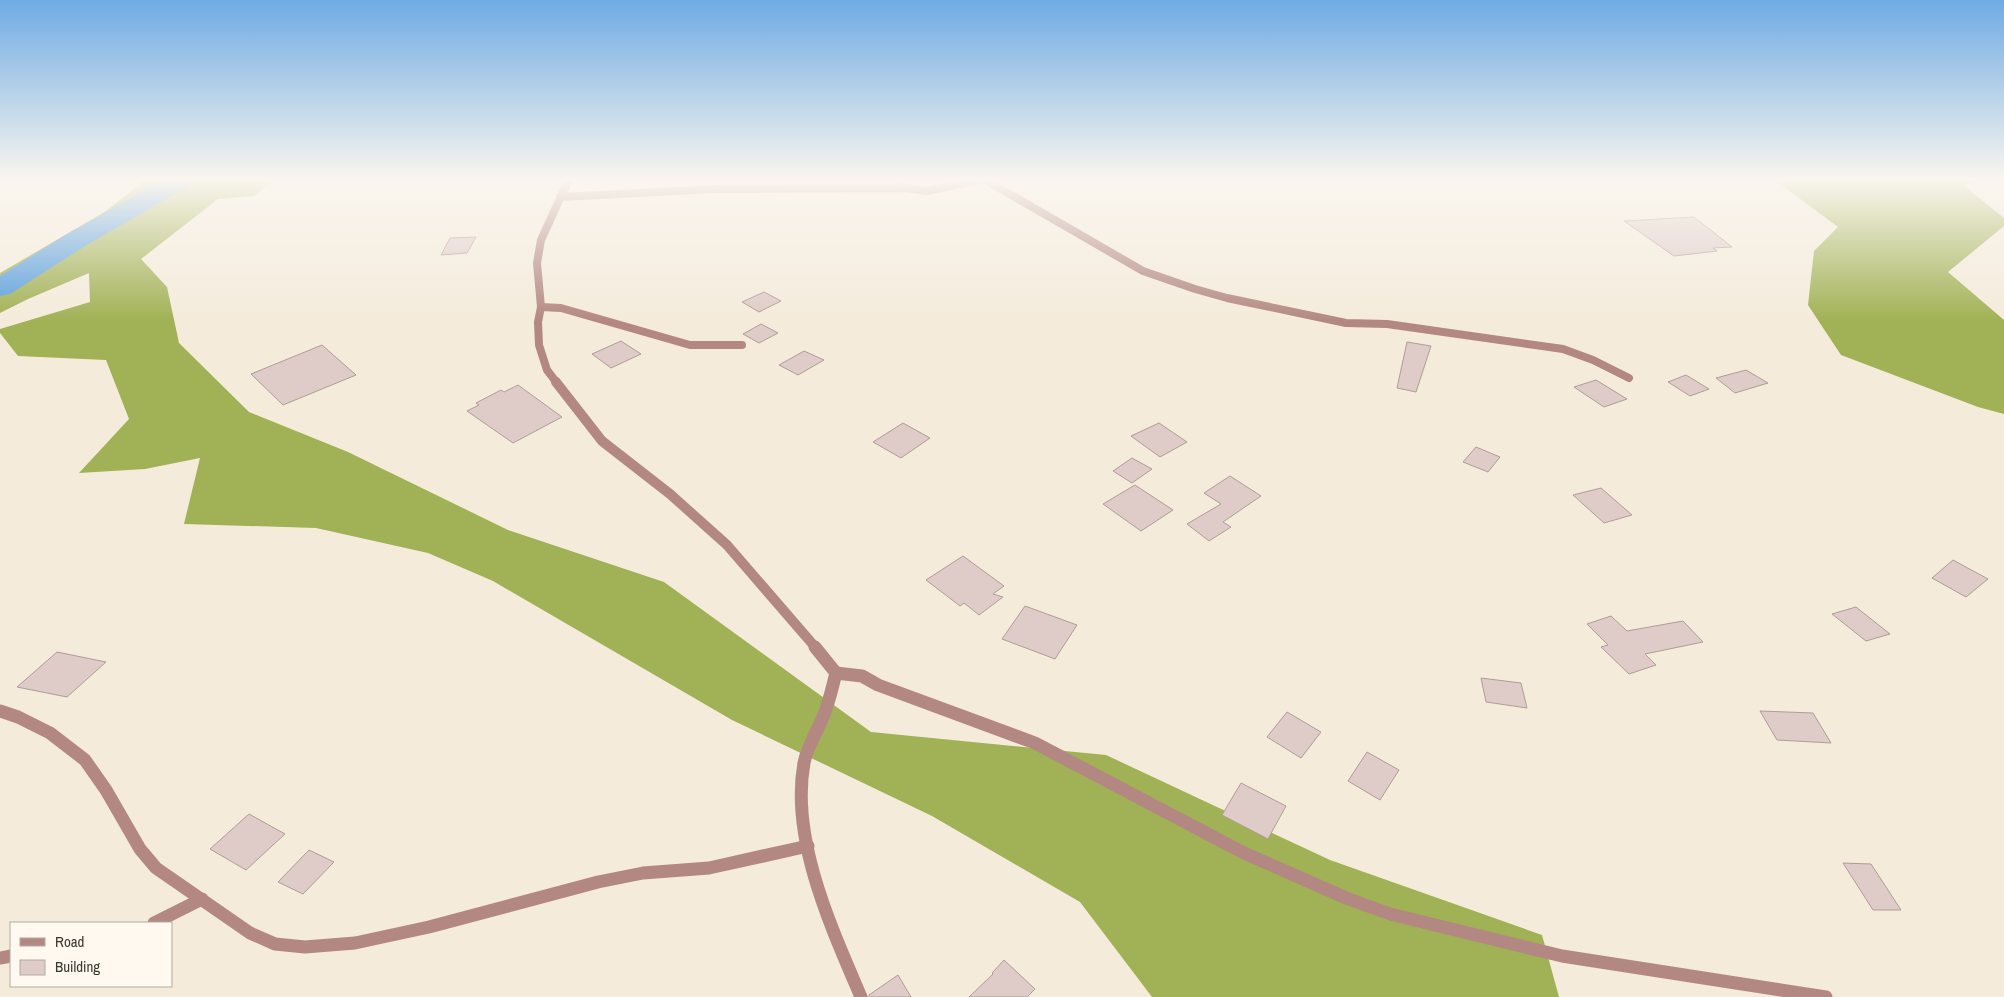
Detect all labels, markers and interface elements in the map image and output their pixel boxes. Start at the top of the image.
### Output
legend [10,922,172,987]
text: Road [55,931,84,952]
text: Building [55,956,100,977]

